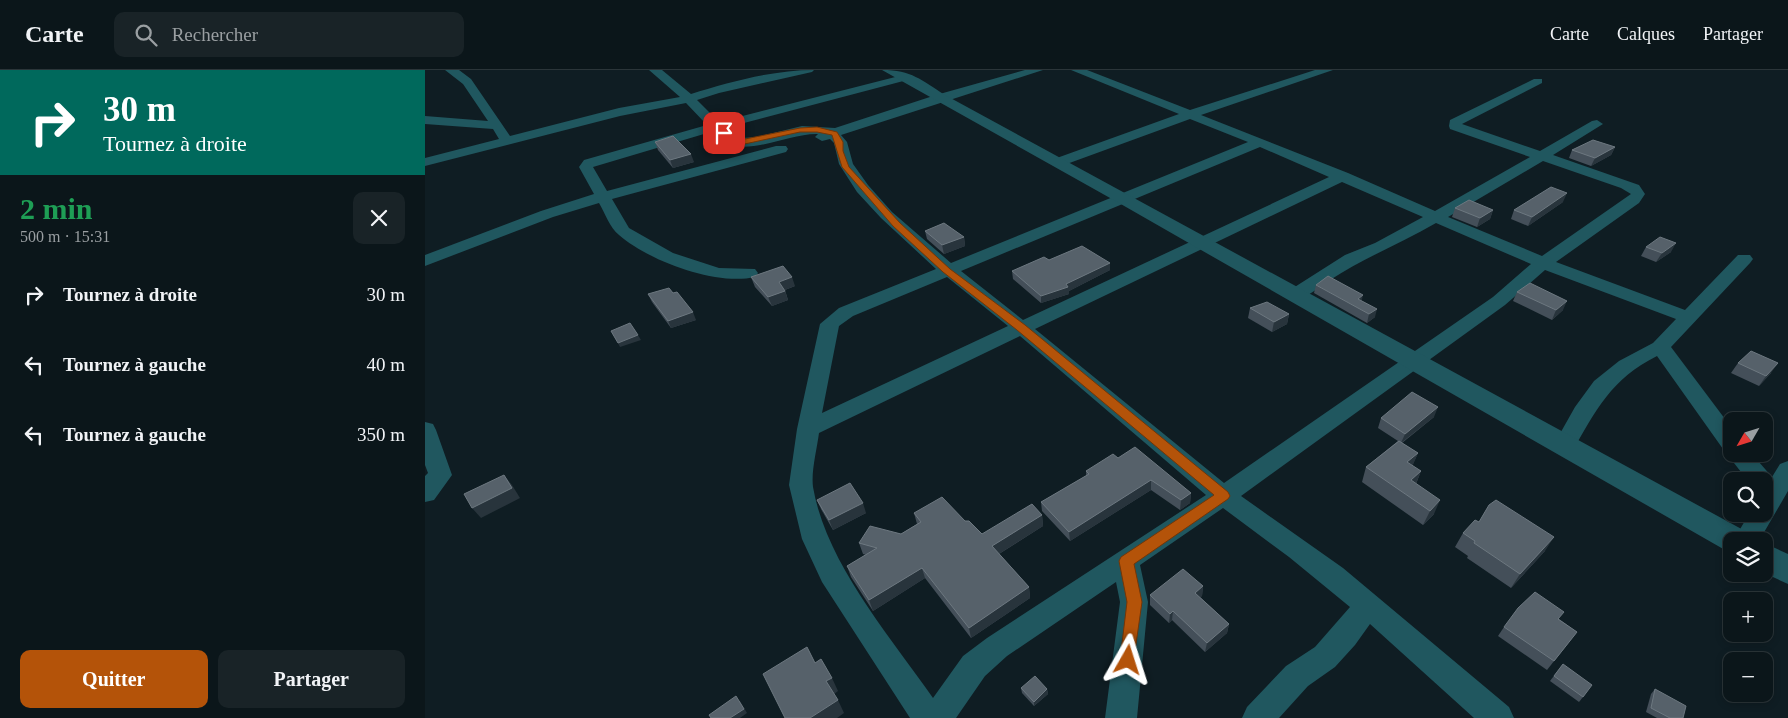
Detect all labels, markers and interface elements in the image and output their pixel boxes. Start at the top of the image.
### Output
search box [114,12,464,57]
text: Carte [25,21,84,47]
icon: search [132,21,160,49]
text: Rechercher [172,24,258,45]
text: Carte [1550,24,1589,44]
text: Calques [1617,24,1675,44]
text: Partager [1703,24,1763,44]
icon: right [20,90,85,155]
text: 30 m [103,90,176,129]
pin [703,112,745,154]
icon: arrive [710,119,738,147]
text: Tournez à droite [103,131,247,156]
text: 2 min [20,192,93,225]
button: close [353,192,405,244]
text: 500 m · 15:31 [20,228,110,245]
icon: right [20,281,48,309]
text: Tournez à droite [63,284,197,305]
text: 30 m [366,284,405,305]
icon: left [20,351,48,379]
text: Tournez à gauche [63,354,206,375]
text: 40 m [366,354,405,375]
north arrow [1723,412,1773,462]
map controls [1723,412,1773,702]
icon: left [20,421,48,449]
text: Tournez à gauche [63,424,206,445]
text: 350 m [357,424,405,445]
button: search [1723,472,1773,522]
button: layers [1723,532,1773,582]
button: + [1723,592,1773,642]
position arrow [1101,633,1153,685]
button: Quitter [20,650,208,708]
button: Partager [218,650,405,708]
button: − [1723,652,1773,702]

